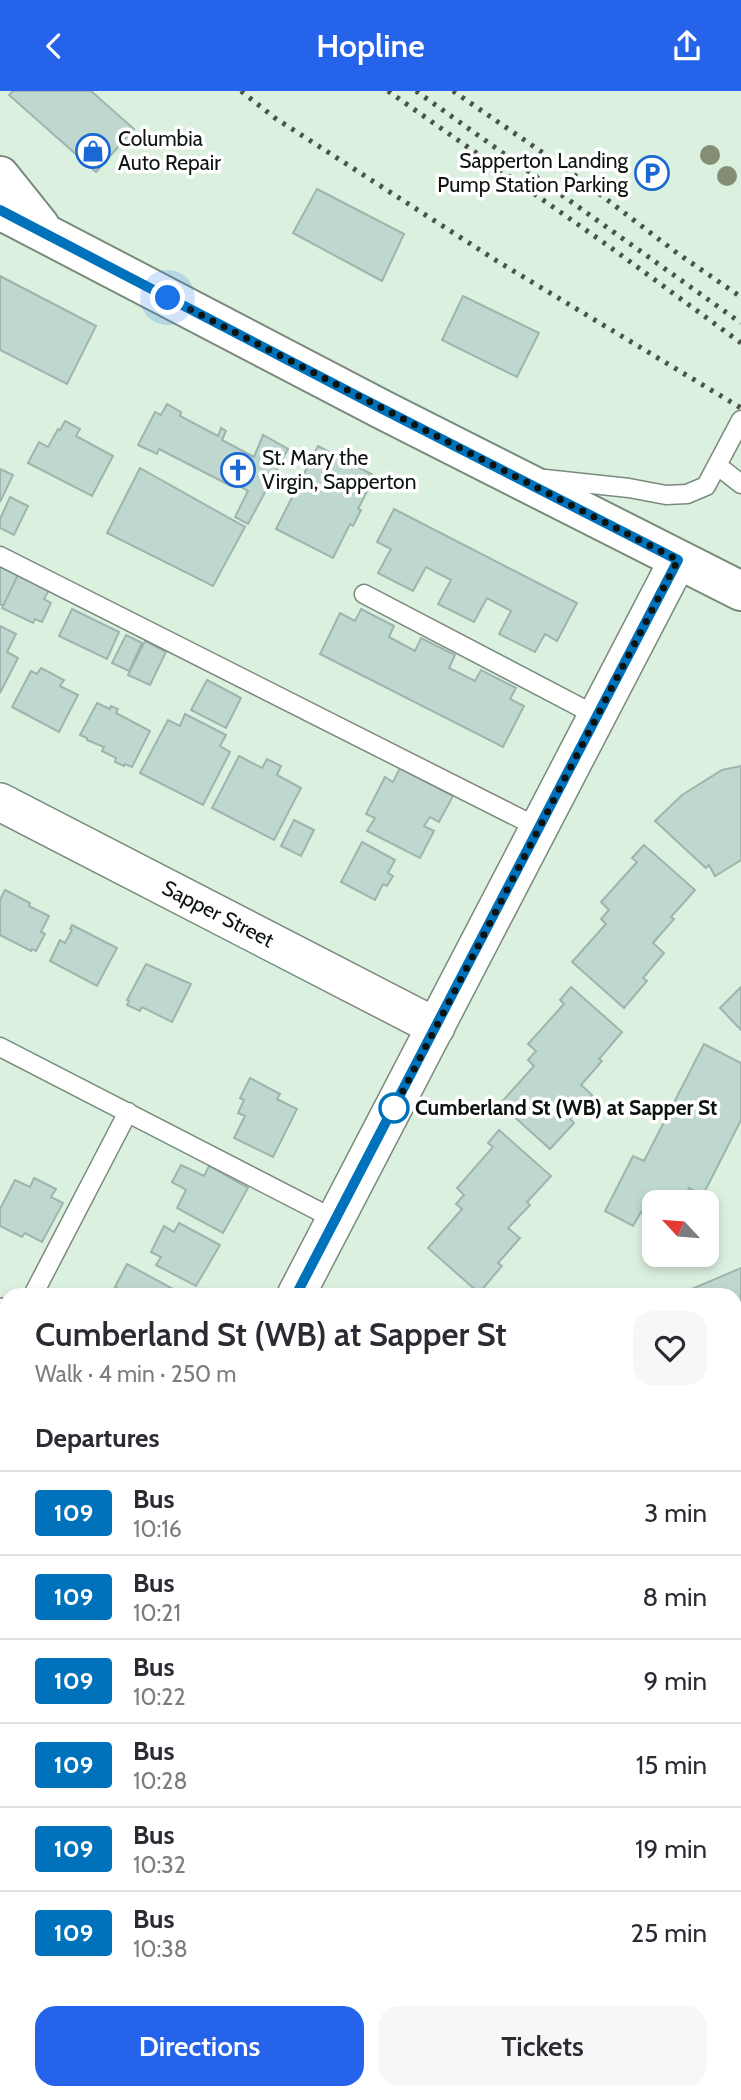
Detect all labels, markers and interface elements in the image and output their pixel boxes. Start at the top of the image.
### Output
text: Hopline [316,26,425,65]
icon: back [35,27,73,65]
icon: share [668,27,706,65]
place label: Columbia Auto Repair [118,126,221,175]
shop icon: Columbia Auto Repair [74,132,112,170]
place label: Sapperton Landing Pump Station Parking [437,148,629,197]
parking icon: Sapperton Landing Pump Station Parking [633,154,671,192]
your location [150,280,185,315]
place label: St. Mary the Virgin, Sapperton [262,445,416,494]
church icon: St. Mary the Virgin, Sapperton [219,451,257,489]
street label: Sapper Street [158,875,278,952]
marker: Cumberland St (WB) at Sapper St [379,1093,409,1123]
place label: Cumberland St (WB) at Sapper St [415,1095,717,1120]
north arrow [642,1190,719,1267]
map controls [642,1190,719,1267]
button: heart [633,1311,707,1385]
text: Cumberland St (WB) at Sapper St [35,1314,507,1354]
text: Walk · 4 min · 250 m [35,1360,237,1388]
text: Departures [35,1422,159,1454]
text: Bus [133,1483,174,1515]
text: 3 min [644,1497,707,1529]
text: 109 [54,1498,93,1527]
text: 10:16 [133,1515,182,1543]
text: Bus [133,1567,174,1599]
text: 8 min [643,1581,707,1613]
text: 109 [54,1582,93,1611]
text: 10:21 [133,1599,181,1627]
text: Bus [133,1651,174,1683]
text: 9 min [644,1665,707,1697]
text: 109 [54,1666,93,1695]
text: 10:22 [133,1683,185,1711]
text: Bus [133,1735,174,1767]
text: 15 min [636,1749,707,1781]
text: 109 [54,1750,93,1779]
text: 10:28 [133,1767,187,1795]
text: Bus [133,1819,174,1851]
text: 19 min [635,1833,707,1865]
text: 109 [54,1834,93,1863]
text: 10:32 [133,1851,186,1879]
text: Bus [133,1903,174,1935]
text: 25 min [631,1917,707,1949]
text: 109 [54,1918,93,1947]
text: 10:38 [133,1935,188,1963]
button: Directions [35,2006,364,2086]
button: Tickets [378,2006,707,2086]

